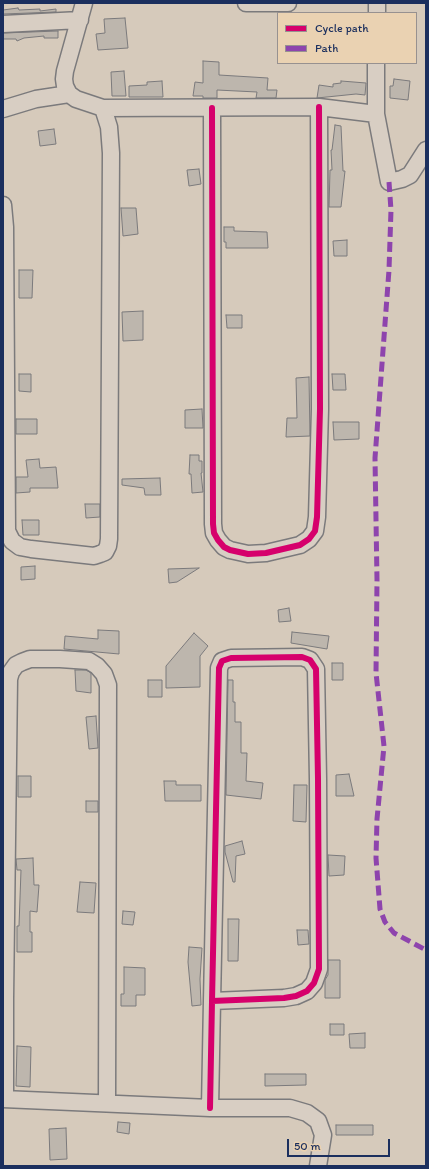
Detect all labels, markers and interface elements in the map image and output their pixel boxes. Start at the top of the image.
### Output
legend [277,12,417,64]
text: Cycle path [315,21,369,35]
text: Path [315,41,338,55]
scale bar [289,1131,392,1157]
text: 50 m [294,1139,320,1153]

